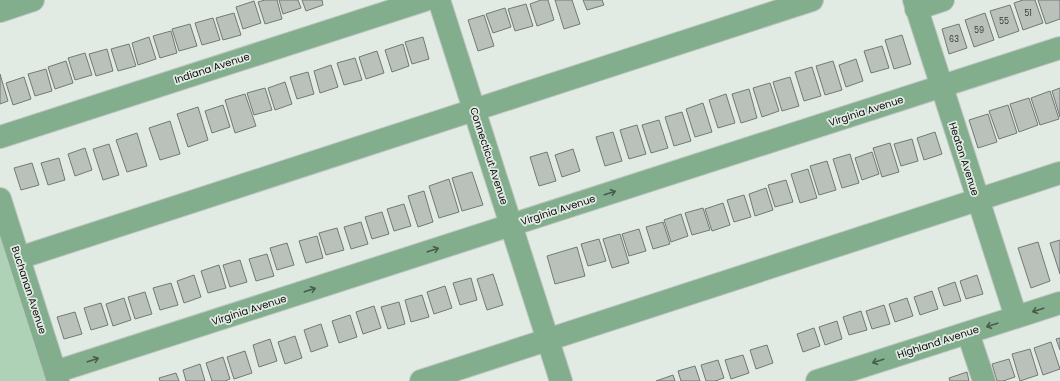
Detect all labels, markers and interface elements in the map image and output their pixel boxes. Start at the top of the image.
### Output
house number: 51 [1024,8,1032,19]
house number: 55 [999,16,1009,27]
house number: 59 [974,25,984,36]
house number: 63 [949,34,959,45]
street label: Indiana Avenue [172,49,252,87]
street label: Virginia Avenue [827,92,905,130]
street label: Connecticut Avenue [466,105,512,207]
street label: Heaton Avenue [945,120,983,198]
one-way arrow [604,189,617,196]
street label: Virginia Avenue [519,191,597,229]
street label: Buchanan Avenue [8,244,50,336]
one-way arrow [427,246,439,254]
one-way arrow [303,286,316,293]
street label: Virginia Avenue [210,291,288,329]
one-way arrow [1032,307,1045,314]
one-way arrow [987,321,999,329]
street label: Highland Avenue [895,322,981,362]
one-way arrow [86,356,99,363]
one-way arrow [872,358,884,366]

